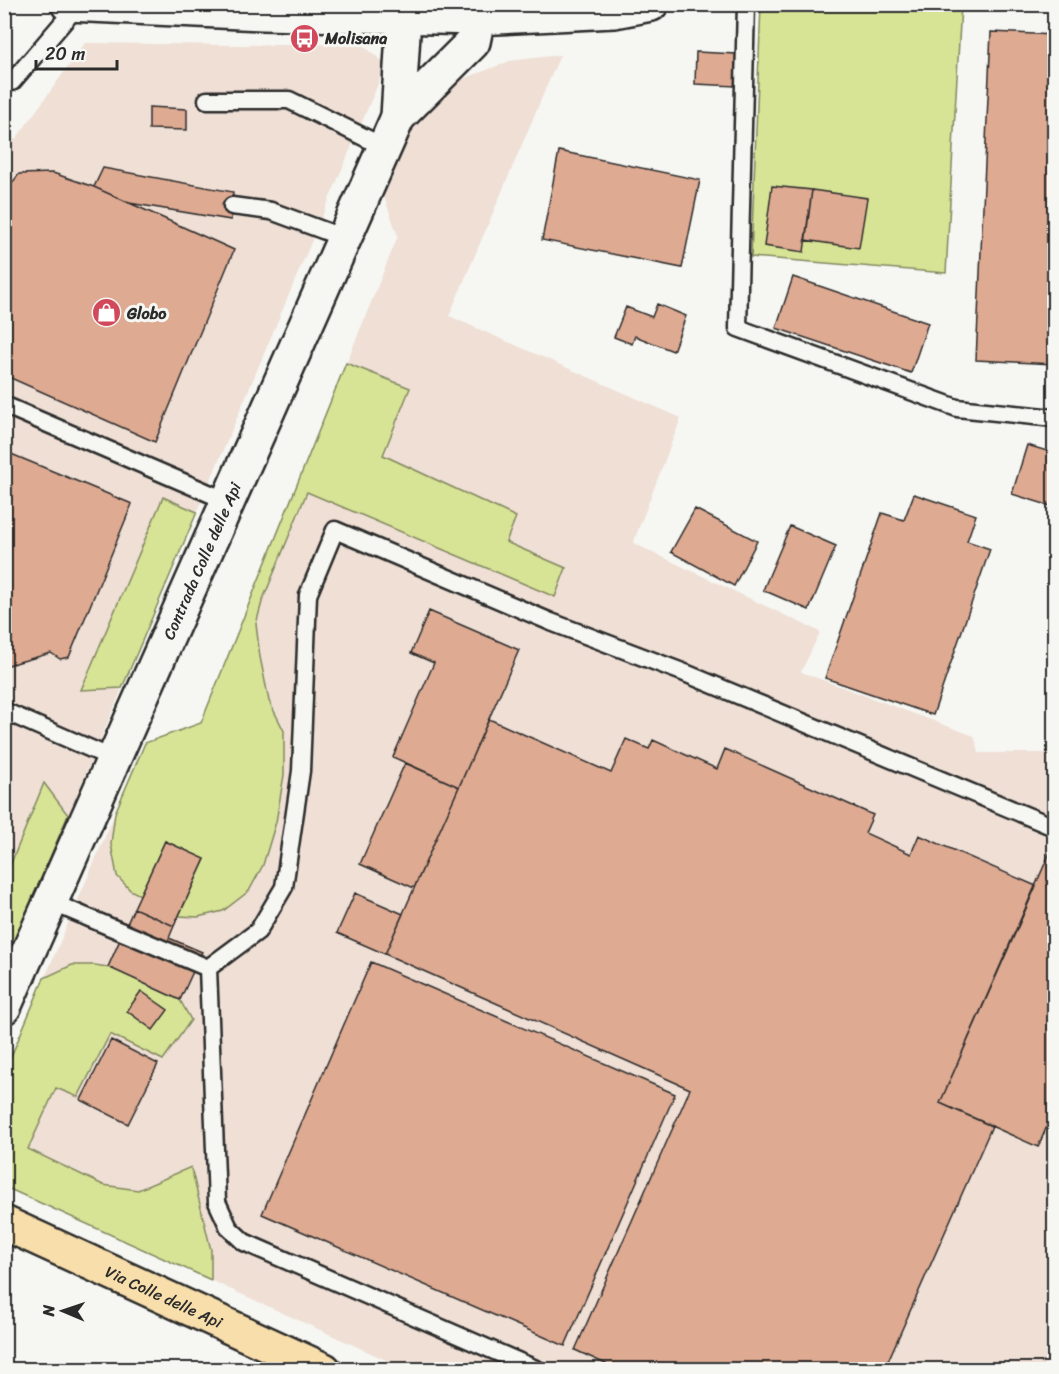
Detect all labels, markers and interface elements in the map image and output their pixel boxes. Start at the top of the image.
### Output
bus stop icon: Molisana [288,22,320,54]
place label: Molisana [324,24,387,53]
scale bar [36,33,117,71]
text: 20 m [45,38,85,70]
shop icon: Globo [90,297,122,329]
place label: Globo [126,299,167,328]
street label: Contrada Colle delle Api [154,477,250,644]
street label: Via Colle delle Api [100,1257,228,1337]
north arrow [33,1281,93,1341]
text: N [34,1304,63,1318]

